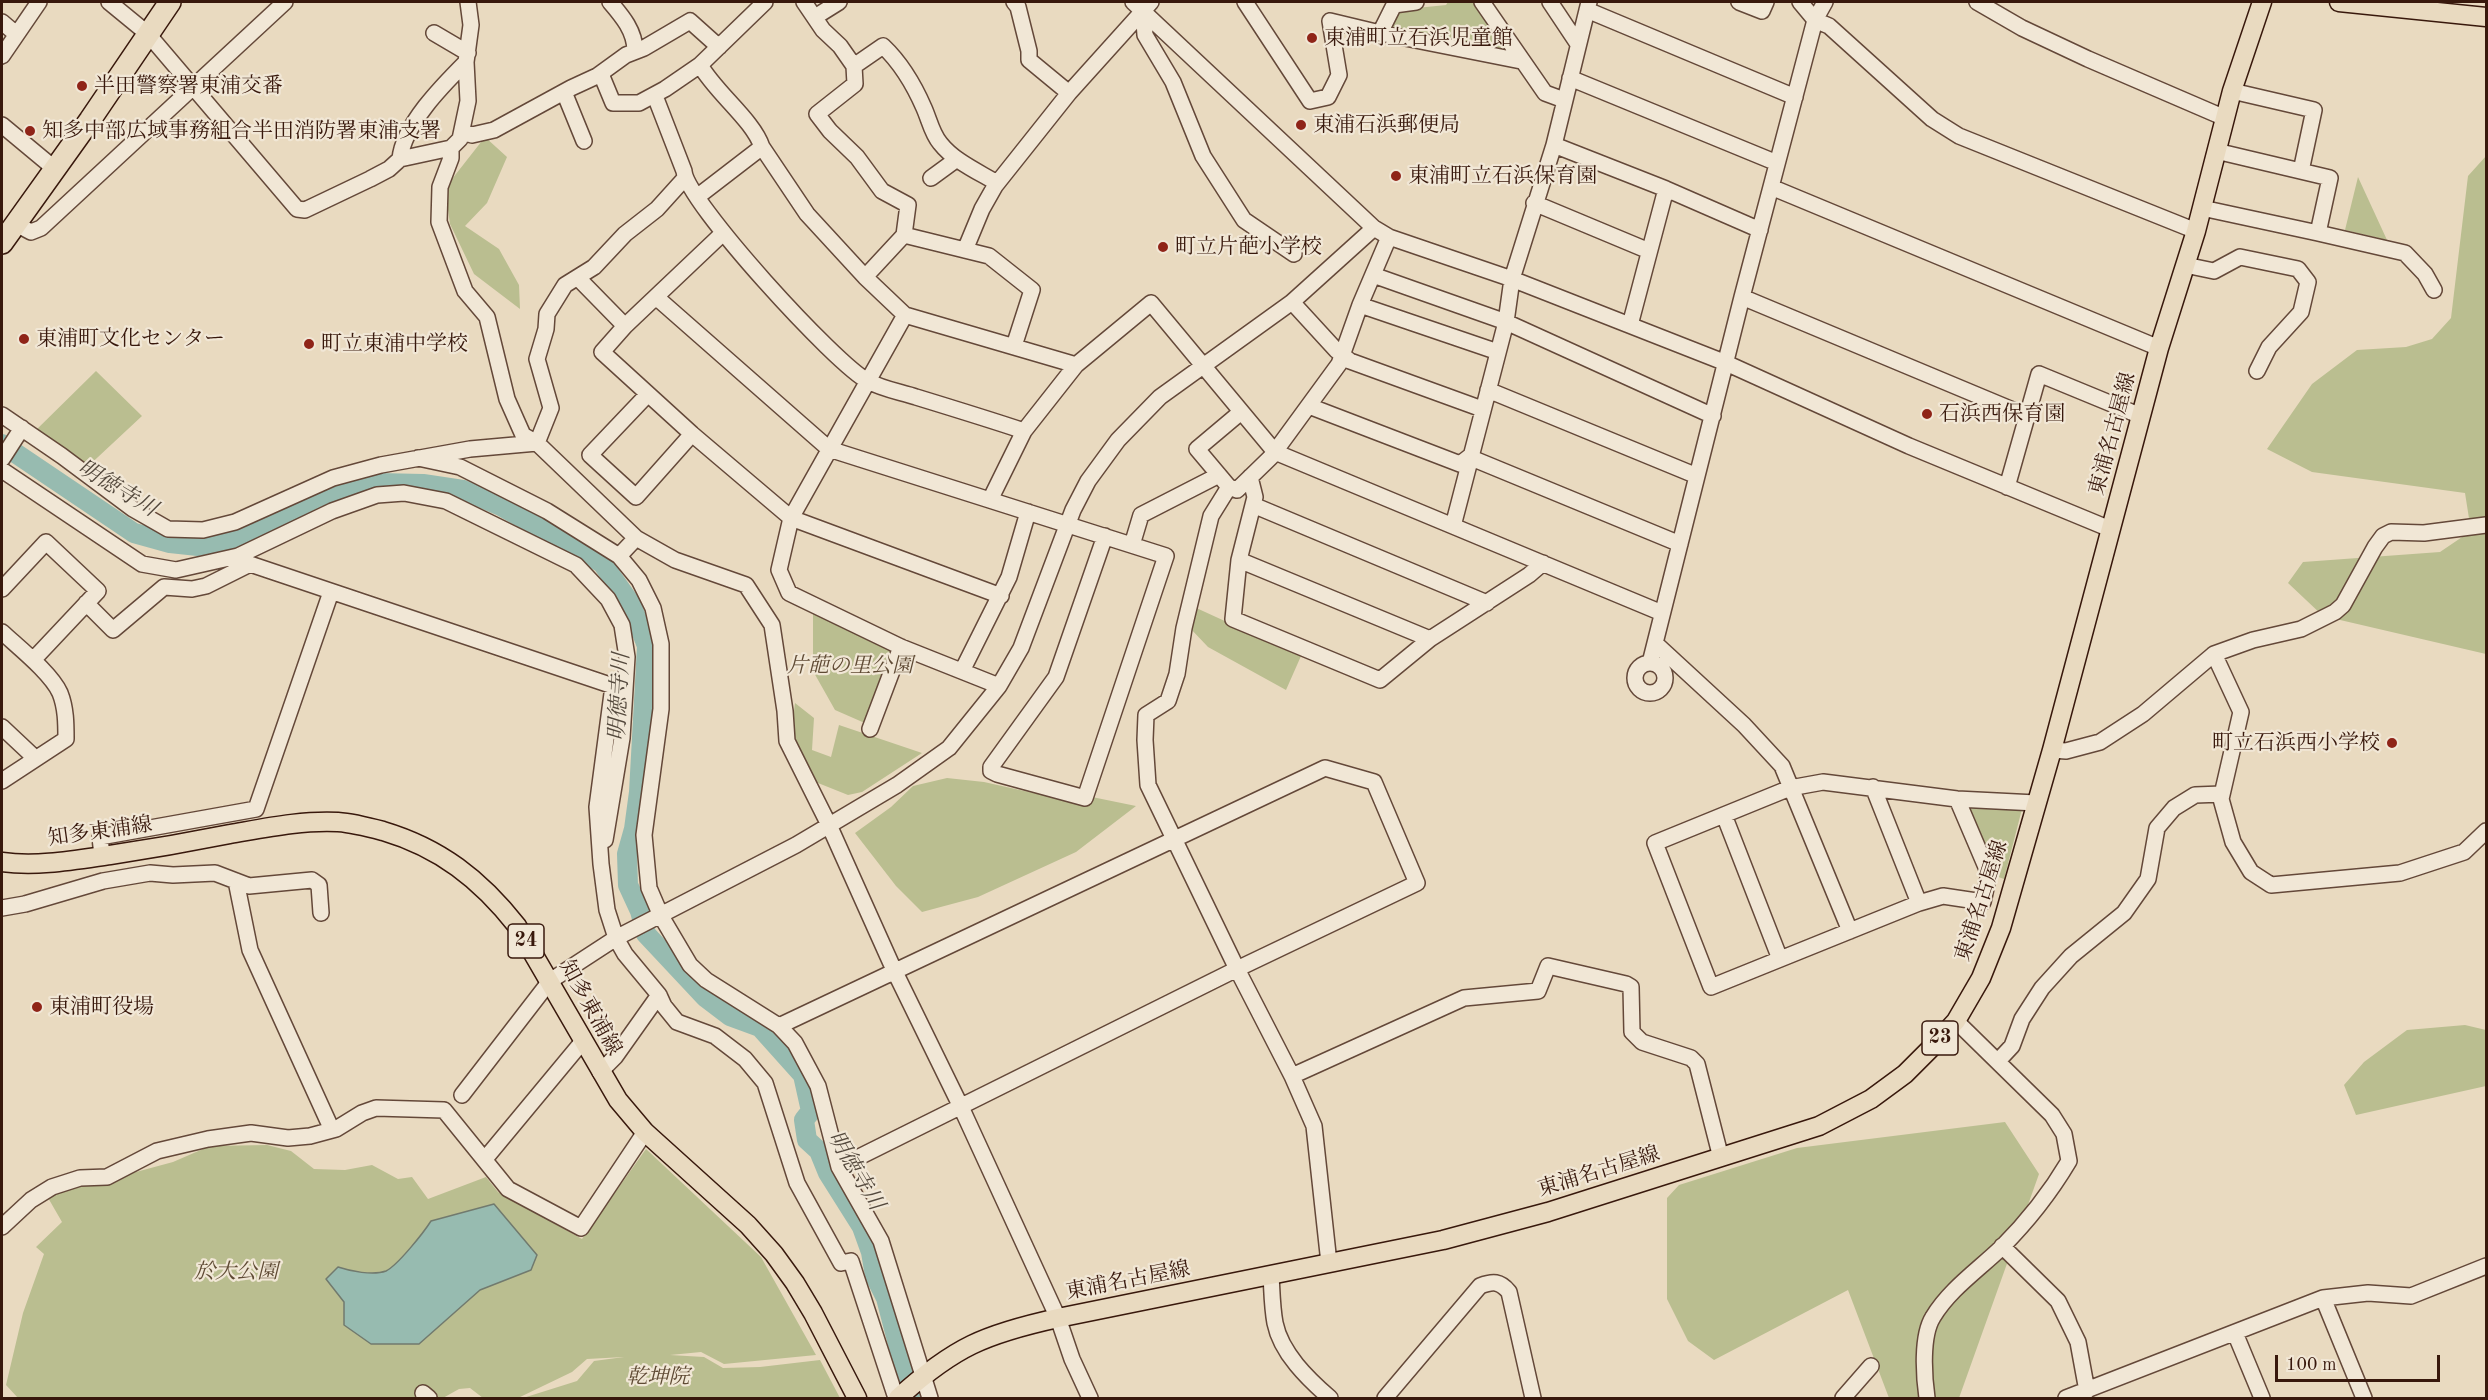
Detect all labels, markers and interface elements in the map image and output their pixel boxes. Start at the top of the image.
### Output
place label: 東浦町立石浜児童館 [1324,25,1513,51]
marker: 東浦町立石浜児童館 [1305,31,1319,45]
place label: 半田警察署東浦交番 [94,73,283,99]
marker: 半田警察署東浦交番 [75,79,89,93]
place label: 東浦石浜郵便局 [1313,112,1460,138]
place label: 知多中部広域事務組合半田消防署東浦支署 [42,118,441,144]
marker: 東浦石浜郵便局 [1294,118,1308,132]
marker: 知多中部広域事務組合半田消防署東浦支署 [23,124,37,138]
place label: 東浦町立石浜保育園 [1408,163,1597,189]
marker: 東浦町立石浜保育園 [1389,169,1403,183]
place label: 町立片葩小学校 [1175,234,1322,260]
marker: 町立片葩小学校 [1156,240,1170,254]
place label: 東浦町文化センター [36,326,225,352]
place label: 町立東浦中学校 [321,331,468,357]
marker: 東浦町文化センター [17,332,31,346]
marker: 町立東浦中学校 [302,337,316,351]
street label: 東浦名古屋線 [2085,370,2141,498]
place label: 石浜西保育園 [1939,401,2065,427]
marker: 石浜西保育園 [1920,407,1934,421]
water label: 明徳寺川 [72,455,162,523]
water label: 明徳寺川 [605,652,635,742]
park label: 片葩の里公園 [787,653,913,679]
place label: 町立石浜西小学校 [2212,730,2380,756]
marker: 町立石浜西小学校 [2385,736,2399,750]
street label: 知多東浦線 [46,812,154,852]
street label: 東浦名古屋線 [1951,837,2013,965]
road number: 24 [508,924,544,958]
street label: 知多東浦線 [554,956,626,1060]
place label: 東浦町役場 [49,994,154,1020]
marker: 東浦町役場 [30,1000,44,1014]
road number: 23 [1922,1021,1958,1055]
water label: 明徳寺川 [821,1126,889,1216]
street label: 東浦名古屋線 [1535,1142,1663,1202]
street label: 東浦名古屋線 [1064,1257,1192,1305]
park label: 於大公園 [194,1259,278,1285]
scale bar [2278,1343,2443,1381]
text: 100 m [2286,1356,2337,1374]
park label: 乾坤院 [627,1364,689,1390]

